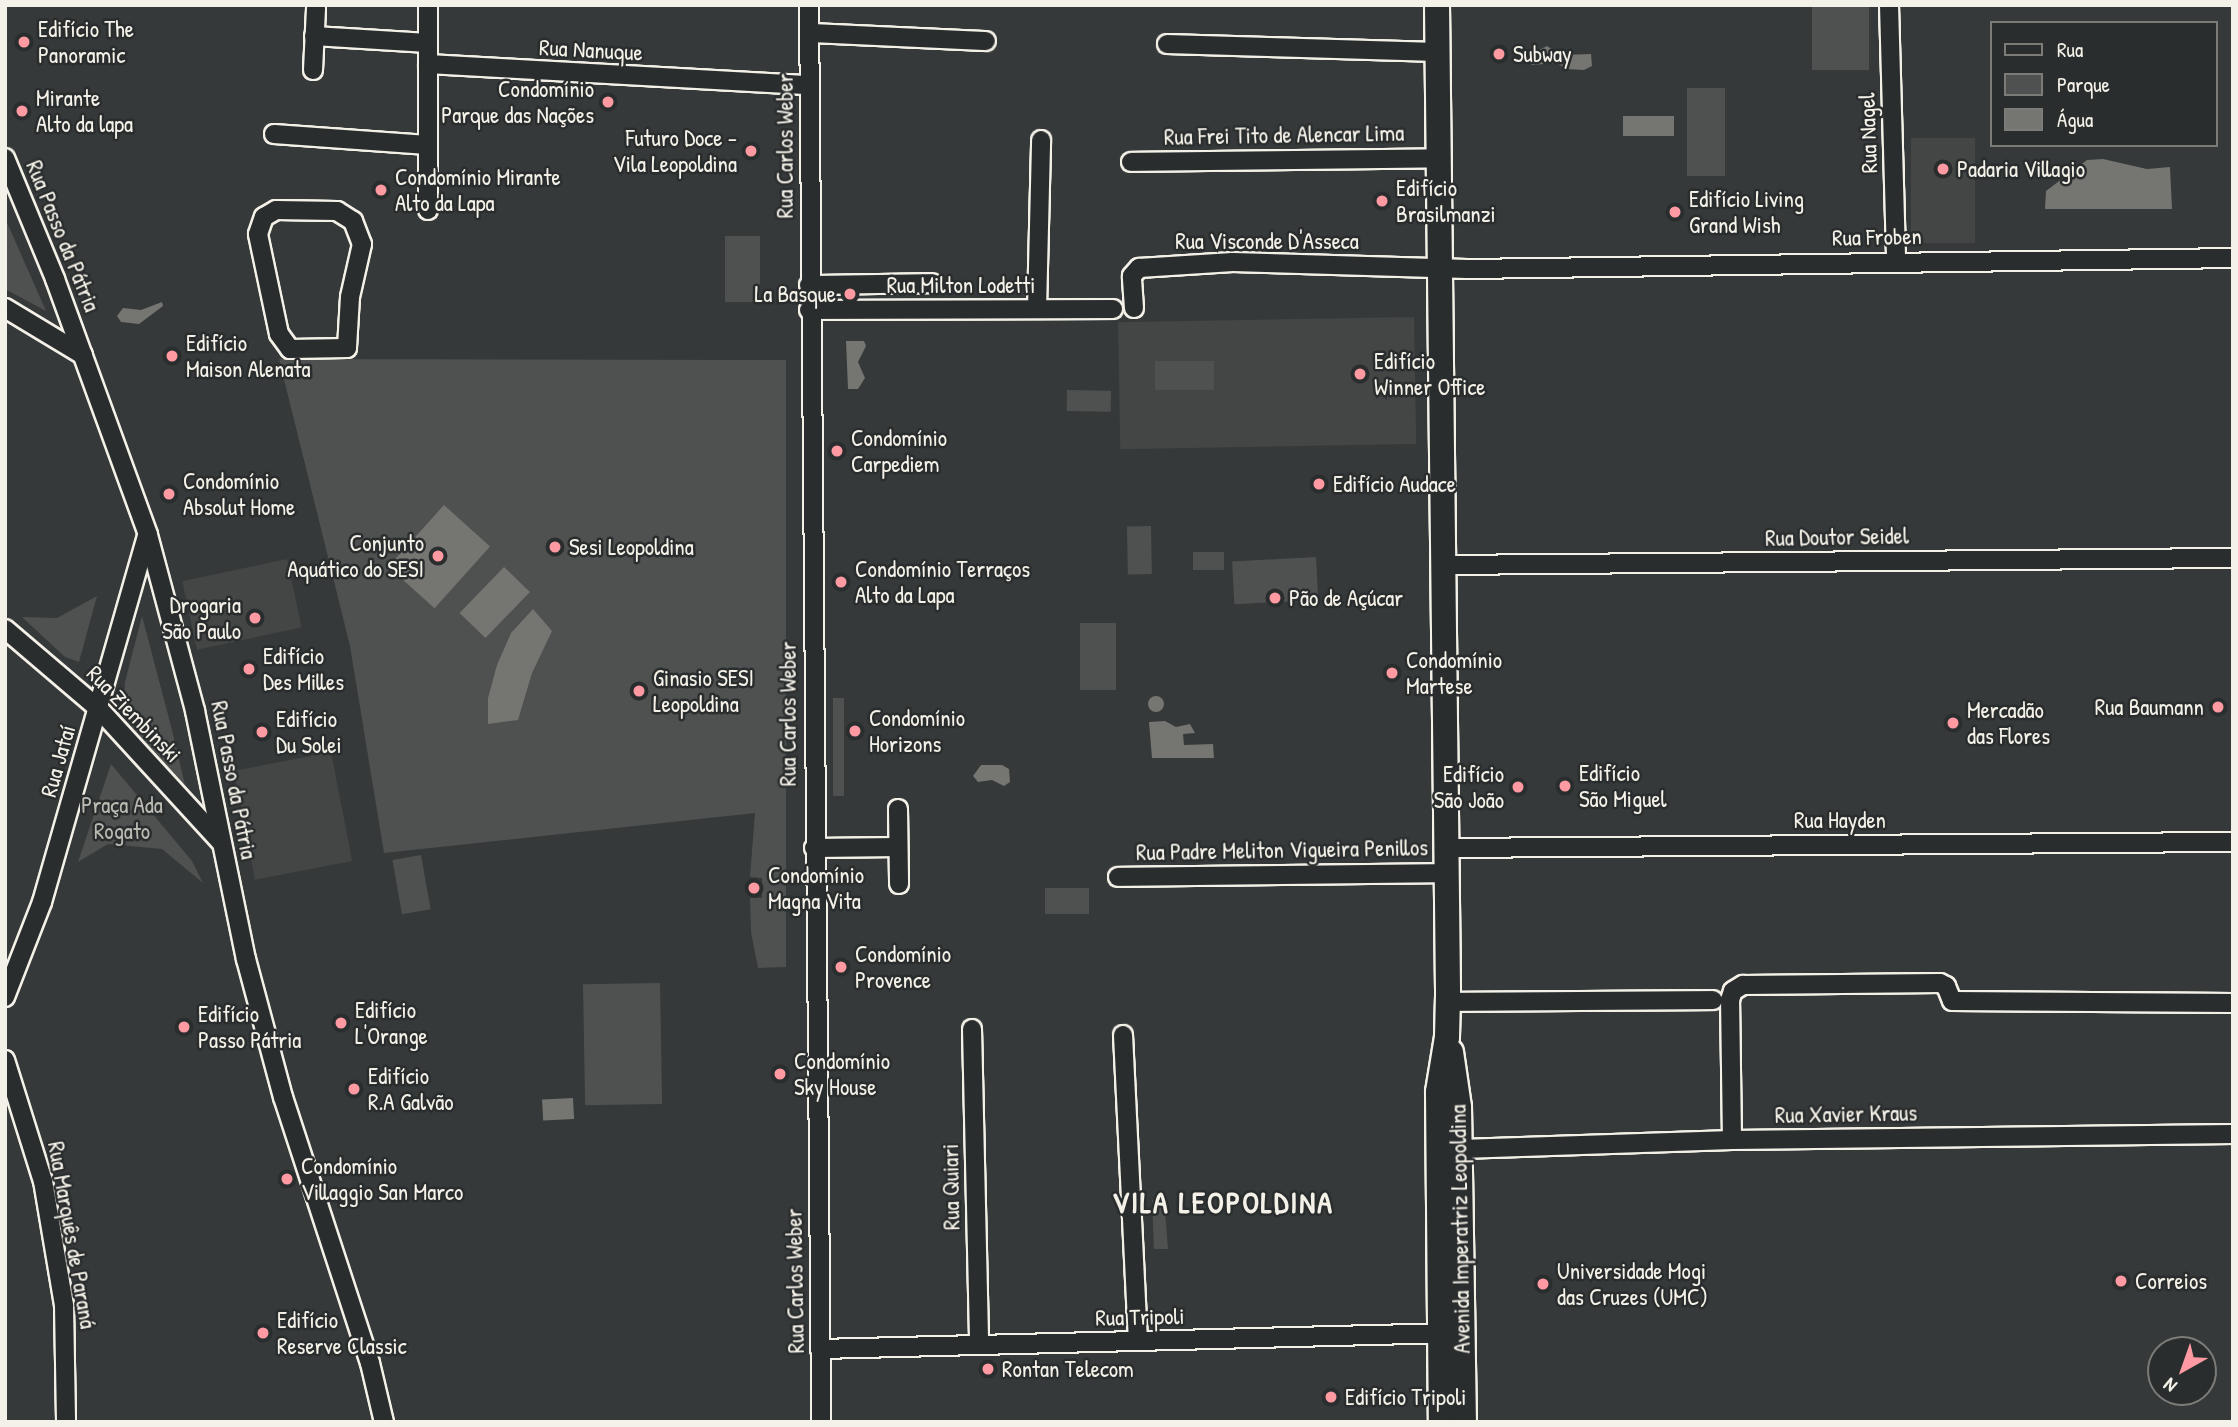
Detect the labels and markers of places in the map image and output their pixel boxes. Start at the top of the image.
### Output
place label: Edifício The Panoramic [38,15,134,69]
marker: Edifício The Panoramic [16,34,32,50]
place label: Subway [1513,40,1572,68]
marker: Subway [1491,46,1507,62]
place label: Condomínio Parque das Nações [441,75,594,129]
place label: Mirante Alto da lapa [36,84,133,138]
marker: Condomínio Parque das Nações [600,94,616,110]
marker: Mirante Alto da lapa [14,103,30,119]
place label: Futuro Doce - Vila Leopoldina [613,124,737,178]
marker: Futuro Doce - Vila Leopoldina [743,143,759,159]
place label: Padaria Villagio [1957,155,2085,183]
marker: Padaria Villagio [1935,161,1951,177]
place label: Condomínio Mirante Alto da Lapa [395,163,561,217]
place label: Edifício Brasilmanzi [1396,174,1496,228]
marker: Condomínio Mirante Alto da Lapa [373,182,389,198]
place label: Edifício Living Grand Wish [1689,185,1804,239]
marker: Edifício Brasilmanzi [1374,193,1390,209]
marker: Edifício Living Grand Wish [1667,204,1683,220]
place label: La Basque [755,280,836,308]
marker: La Basque [842,286,858,302]
place label: Edifício Maison Alenata [186,329,310,383]
place label: Edifício Winner Office [1374,347,1486,401]
marker: Edifício Maison Alenata [164,348,180,364]
marker: Edifício Winner Office [1352,366,1368,382]
place label: Condomínio Carpediem [851,424,947,478]
marker: Condomínio Carpediem [829,443,845,459]
place label: Condomínio Absolut Home [183,467,295,521]
place label: Edifício Audace [1333,470,1456,498]
marker: Edifício Audace [1311,476,1327,492]
marker: Condomínio Absolut Home [161,486,177,502]
place label: Conjunto Aquático do SESI [287,529,424,583]
place label: Sesi Leopoldina [569,533,694,561]
marker: Sesi Leopoldina [547,539,563,555]
marker: Conjunto Aquático do SESI [430,548,446,564]
place label: Condomínio Terraços Alto da Lapa [855,555,1030,609]
marker: Condomínio Terraços Alto da Lapa [833,574,849,590]
place label: Pão de Açúcar [1289,584,1403,612]
marker: Pão de Açúcar [1267,590,1283,606]
place label: Drogaria São Paulo [162,591,241,645]
marker: Drogaria São Paulo [247,610,263,626]
place label: Edifício Des Milles [263,642,344,696]
place label: Condomínio Martese [1406,646,1502,700]
marker: Edifício Des Milles [241,661,257,677]
place label: Ginasio SESI Leopoldina [653,664,754,718]
marker: Condomínio Martese [1384,665,1400,681]
marker: Ginasio SESI Leopoldina [631,683,647,699]
place label: Rua Baumann [2095,693,2204,721]
place label: Mercadão das Flores [1967,696,2050,750]
marker: Rua Baumann [2210,699,2226,715]
place label: Condomínio Horizons [869,704,965,758]
place label: Edifício Du Solei [276,705,342,759]
marker: Mercadão das Flores [1945,715,1961,731]
marker: Condomínio Horizons [847,723,863,739]
marker: Edifício Du Solei [254,724,270,740]
place label: Edifício São Miguel [1579,759,1667,813]
place label: Edifício São João [1434,760,1504,814]
marker: Edifício São Miguel [1557,778,1573,794]
marker: Edifício São João [1510,779,1526,795]
place label: Condomínio Magna Vita [768,861,864,915]
marker: Condomínio Magna Vita [746,880,762,896]
place label: Condomínio Provence [855,940,951,994]
marker: Condomínio Provence [833,959,849,975]
place label: Edifício L'Orange [355,996,428,1050]
place label: Edifício Passo Pátria [198,1000,301,1054]
marker: Edifício L'Orange [333,1015,349,1031]
marker: Edifício Passo Pátria [176,1019,192,1035]
place label: Condomínio Sky House [794,1047,890,1101]
place label: Edifício R.A Galvão [368,1062,454,1116]
marker: Condomínio Sky House [772,1066,788,1082]
marker: Edifício R.A Galvão [346,1081,362,1097]
place label: Condomínio Villaggio San Marco [301,1152,463,1206]
marker: Condomínio Villaggio San Marco [279,1171,295,1187]
place label: Universidade Mogi das Cruzes (UMC) [1557,1257,1708,1311]
place label: Correios [2135,1267,2207,1295]
marker: Correios [2113,1273,2129,1289]
marker: Universidade Mogi das Cruzes (UMC) [1535,1276,1551,1292]
place label: Edifício Reserve Classic [277,1306,407,1360]
marker: Edifício Reserve Classic [255,1325,271,1341]
place label: Rontan Telecom [1002,1355,1134,1383]
marker: Rontan Telecom [980,1361,996,1377]
place label: Edifício Tripoli [1345,1383,1466,1411]
marker: Edifício Tripoli [1323,1389,1339,1405]

